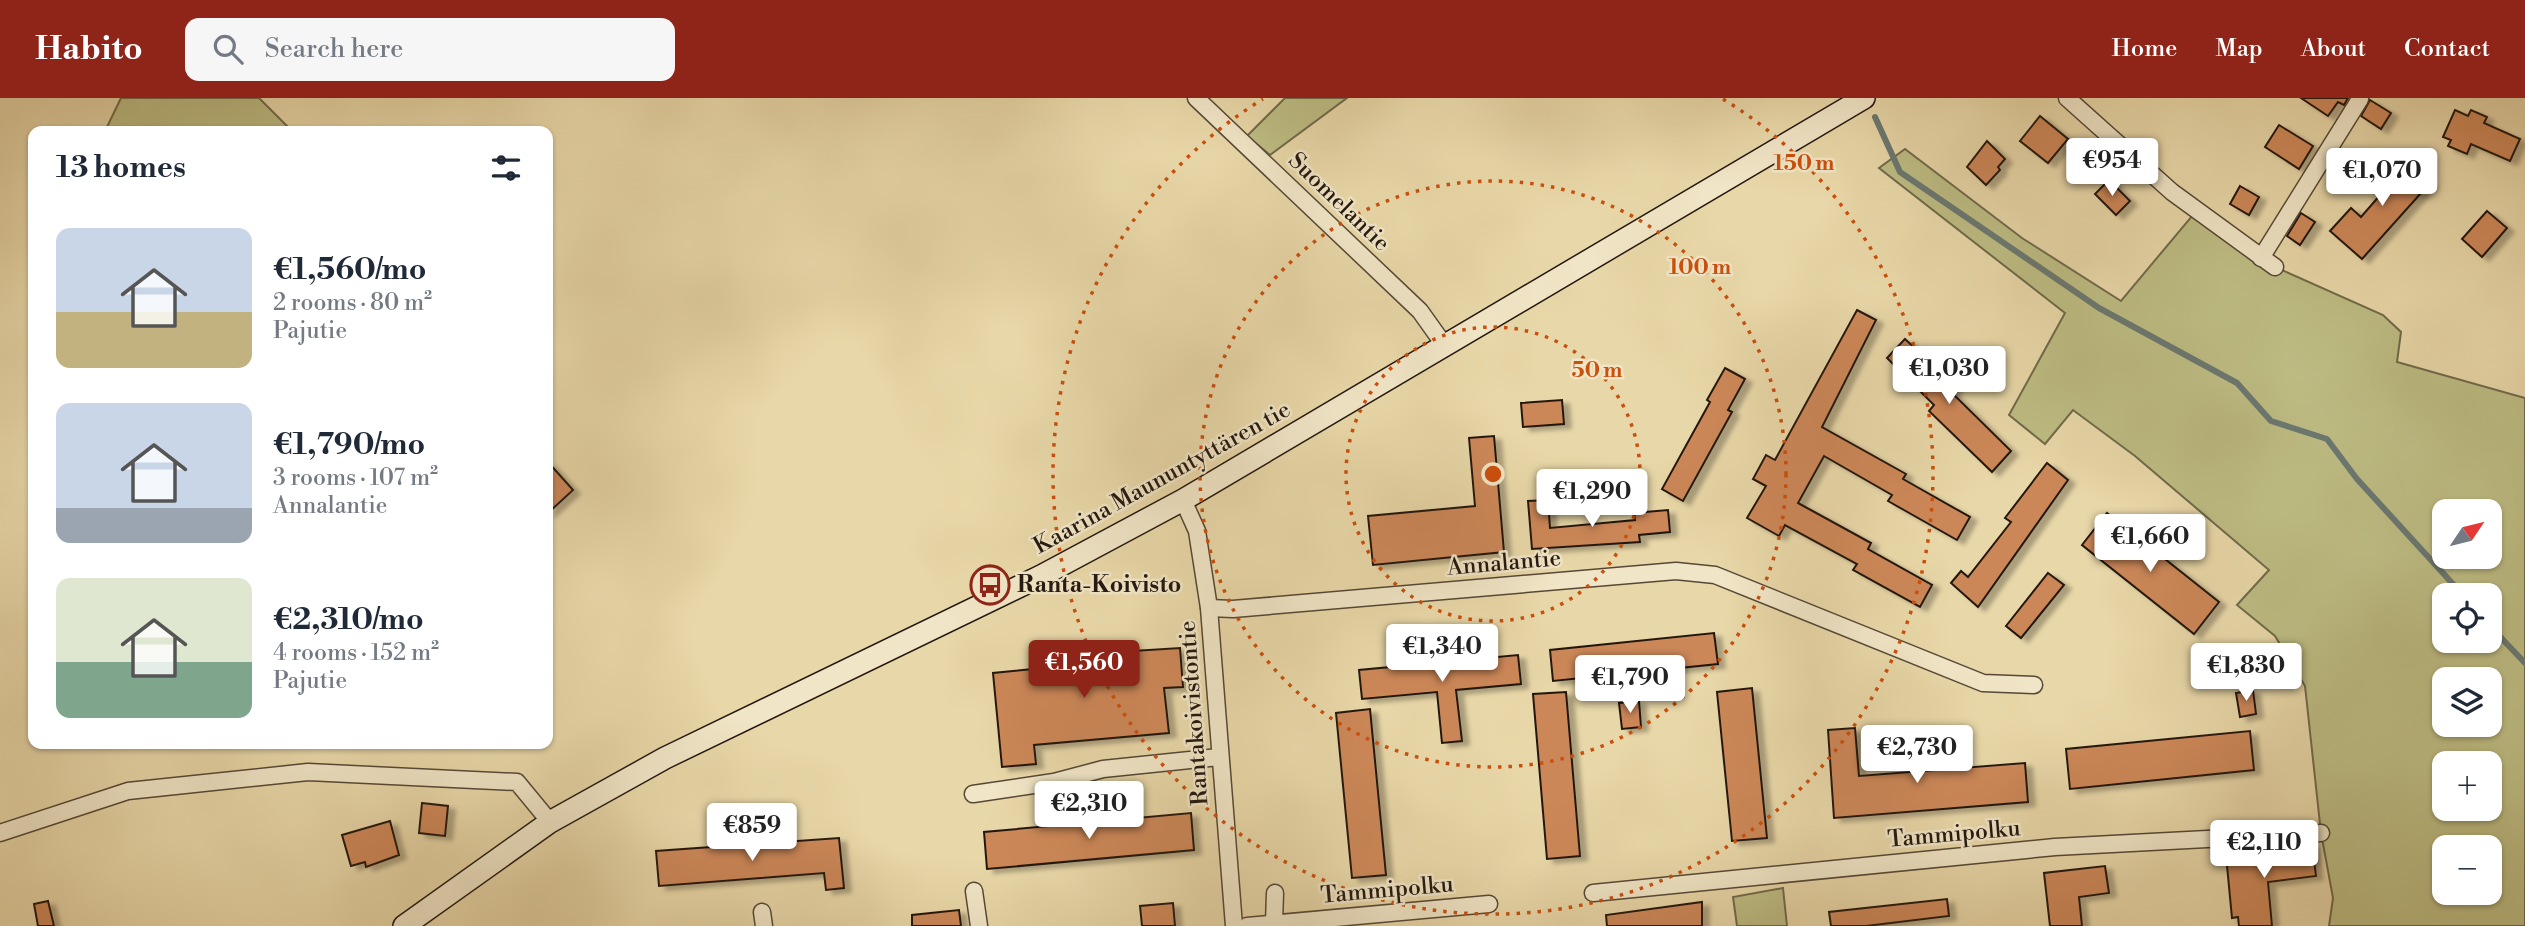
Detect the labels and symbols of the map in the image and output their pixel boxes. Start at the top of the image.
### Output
pin: €954 [2071,139,2153,198]
street label: Suomelantie [1282,147,1396,257]
pin: €1,070 [2325,148,2439,208]
text: 150 m [1774,151,1834,177]
text: 100 m [1669,255,1731,281]
pin: €1,030 [1892,346,2006,406]
text: 50 m [1572,358,1622,384]
street label: Kaarina Maununtyttären tie [1029,396,1295,560]
centre of rings [1481,462,1505,486]
pin: €1,290 [1535,470,1649,529]
north arrow [2432,499,2502,569]
pin: €1,660 [2093,514,2207,574]
street label: Annalantie [1445,544,1562,582]
bus stop icon: Ranta-Koivisto [969,564,1011,606]
place label: Ranta-Koivisto [1017,571,1181,599]
street label: Rantakoivistontie [1174,620,1214,806]
pin: €1,340 [1385,624,1499,684]
pin: €1,560 [1027,640,1141,700]
pin: €1,830 [2189,644,2303,703]
pin: €1,790 [1573,656,1687,715]
pin: €2,730 [1860,726,1974,785]
pin: €2,310 [1032,782,1146,841]
pin: €859 [711,804,793,863]
street label: Tammipolku [1886,814,2022,854]
pin: €2,110 [2207,820,2321,880]
street label: Tammipolku [1319,870,1455,910]

